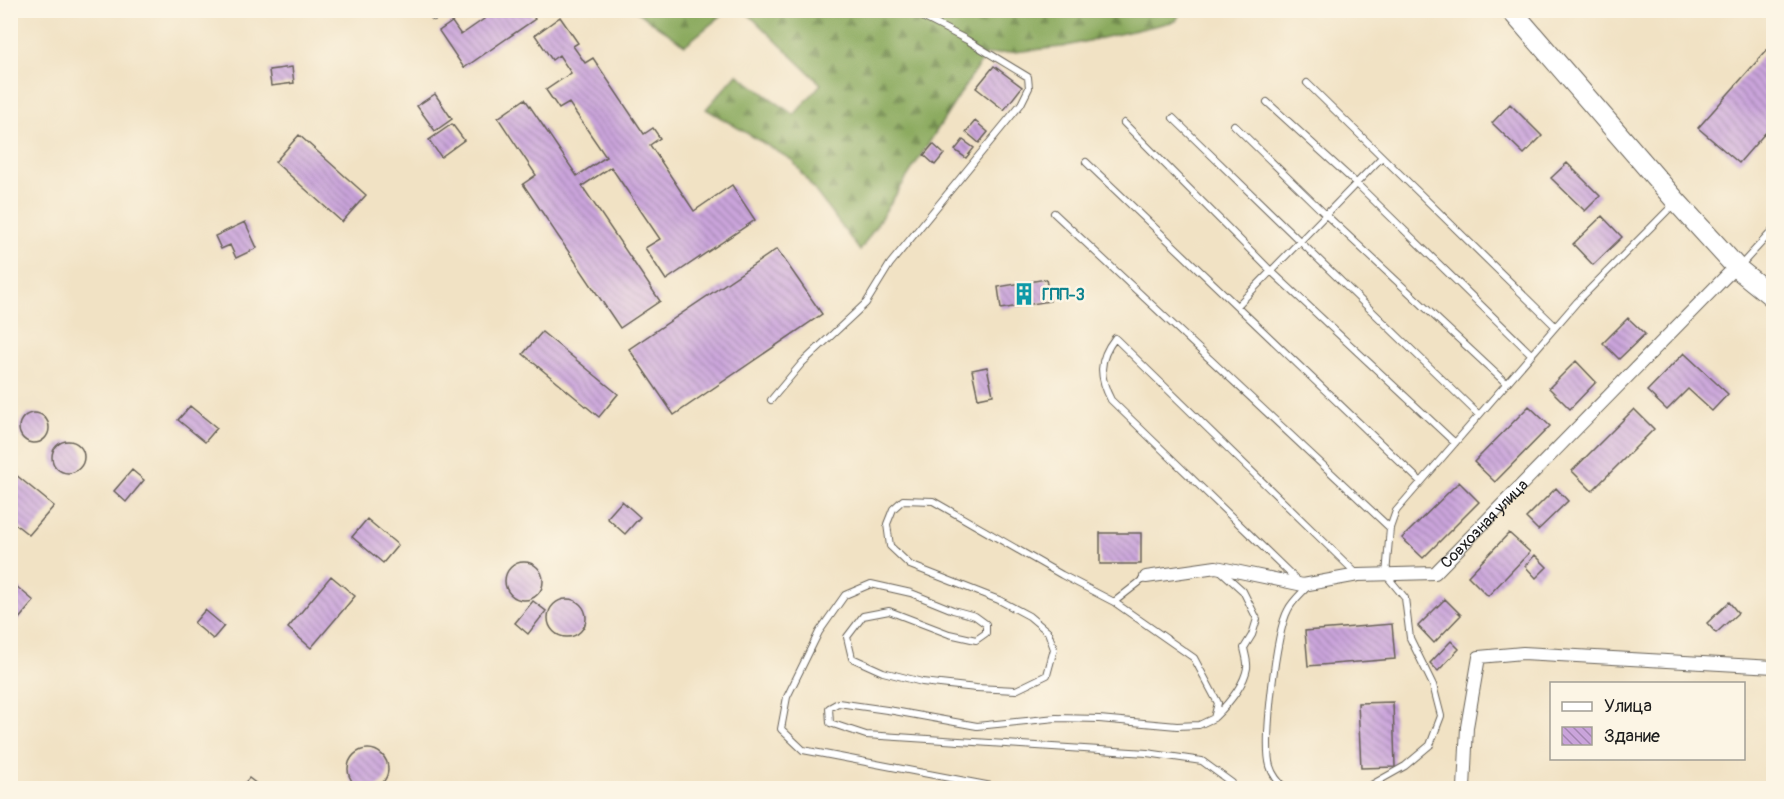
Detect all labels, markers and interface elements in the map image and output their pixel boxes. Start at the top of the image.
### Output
building icon: ГПП-3 [1011,281,1037,307]
place label: ГПП-3 [1042,285,1085,305]
street label: Совхозная улица [1436,475,1532,573]
legend [1550,682,1745,760]
text: Улица [1604,695,1652,718]
text: Здание [1604,725,1660,748]

